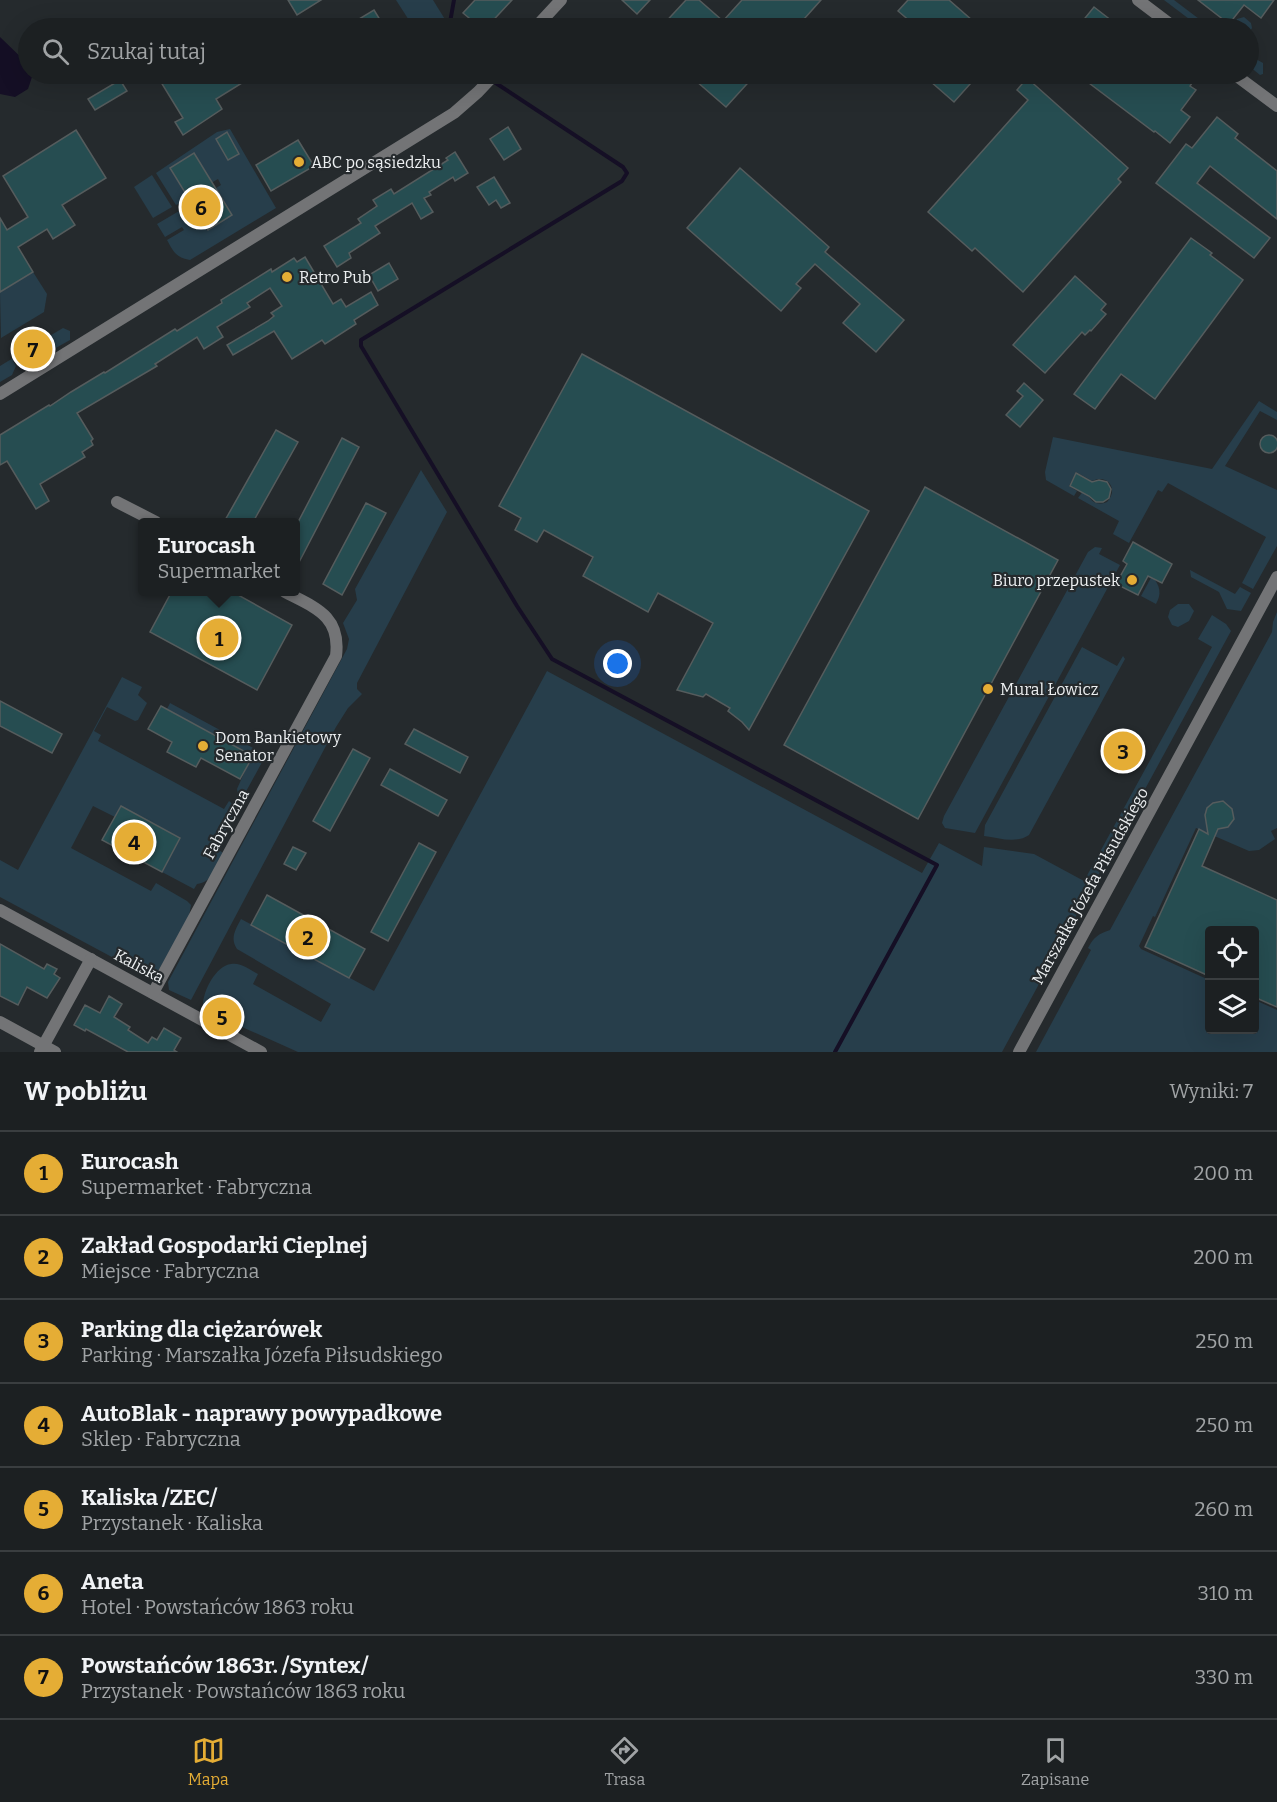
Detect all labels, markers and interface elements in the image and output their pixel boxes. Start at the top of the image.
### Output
search box [18,18,1259,84]
icon: search [39,35,72,68]
text: Szukaj tutaj [87,38,206,65]
place label: ABC po sąsiedzku [311,153,441,172]
marker: ABC po sąsiedzku [292,155,306,169]
pin: 6 [182,184,220,230]
place label: Retro Pub [299,268,371,287]
marker: Retro Pub [280,270,294,284]
pin: 7 [14,326,52,372]
popup [138,518,300,596]
text: Eurocash [158,532,255,559]
text: Supermarket [158,559,280,583]
place label: Biuro przepustek [993,571,1120,590]
marker: Biuro przepustek [1125,573,1139,587]
pin: 1 [200,616,238,660]
your location [603,649,632,678]
place label: Mural Łowicz [1000,680,1099,699]
marker: Mural Łowicz [981,682,995,696]
place label: Dom Bankietowy Senator [215,728,342,765]
pin: 3 [1104,728,1142,774]
marker: Dom Bankietowy Senator [196,739,210,753]
street label: Marszałka Józefa Piłsudskiego [1028,784,1152,988]
street label: Fabryczna [199,786,253,862]
pin: 4 [114,820,154,864]
pin: 2 [288,914,328,960]
map controls [1205,926,1259,1034]
button: locate [1205,926,1259,980]
street label: Kaliska [111,945,167,987]
button: layers [1205,980,1259,1034]
pin: 5 [202,994,242,1040]
text: W pobliżu [24,1076,147,1107]
text: Wyniki: 7 [1169,1079,1253,1103]
text: Eurocash [81,1148,179,1175]
text: 1 [39,1161,48,1185]
text: 200 m [1193,1161,1253,1185]
text: Supermarket · Fabryczna [81,1175,312,1199]
text: Zakład Gospodarki Cieplnej [81,1232,368,1259]
text: 2 [38,1245,49,1269]
text: 200 m [1193,1245,1253,1269]
text: Miejsce · Fabryczna [81,1259,259,1283]
text: Parking dla ciężarówek [81,1316,322,1343]
text: 3 [38,1329,49,1353]
text: 250 m [1196,1329,1253,1353]
text: Parking · Marszałka Józefa Piłsudskiego [81,1343,443,1367]
text: AutoBlak - naprawy powypadkowe [81,1400,442,1427]
text: 4 [37,1413,50,1437]
text: 250 m [1196,1413,1253,1437]
text: Sklep · Fabryczna [81,1427,241,1451]
text: Kaliska /ZEC/ [81,1484,217,1511]
text: 5 [38,1497,49,1521]
text: 260 m [1194,1497,1253,1521]
text: Przystanek · Kaliska [81,1511,263,1535]
text: Aneta [81,1568,144,1595]
text: 6 [38,1581,49,1605]
text: 310 m [1198,1581,1253,1605]
text: Hotel · Powstańców 1863 roku [81,1595,354,1619]
text: Powstańców 1863r. /Syntex/ [81,1652,368,1679]
text: 7 [38,1665,49,1689]
text: 330 m [1195,1665,1253,1689]
text: Przystanek · Powstańców 1863 roku [81,1679,406,1703]
tab: Mapa [188,1734,229,1789]
tab: Trasa [605,1734,645,1789]
tab: Zapisane [1021,1734,1089,1789]

